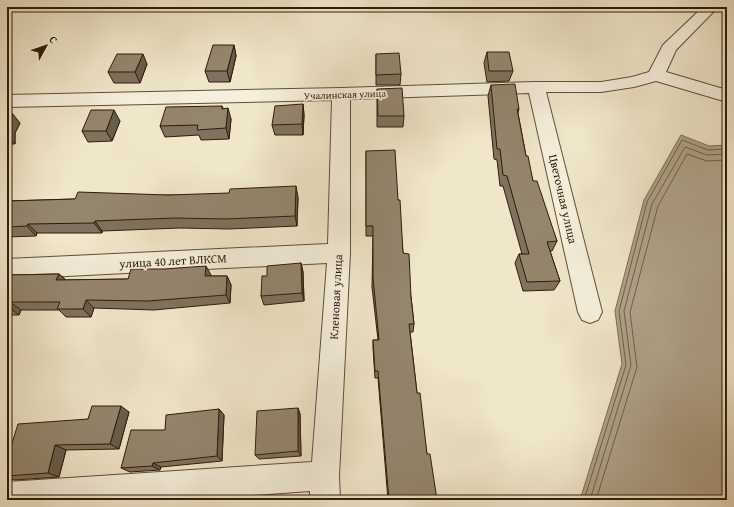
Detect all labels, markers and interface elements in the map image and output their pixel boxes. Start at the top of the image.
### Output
north arrow [26,26,66,66]
text: С [46,32,62,47]
street label: Учалинская улица [304,86,387,103]
street label: Цветочная улица [545,152,582,246]
street label: улица 40 лет ВЛКСМ [118,249,227,272]
street label: Кленовая улица [325,254,346,340]

